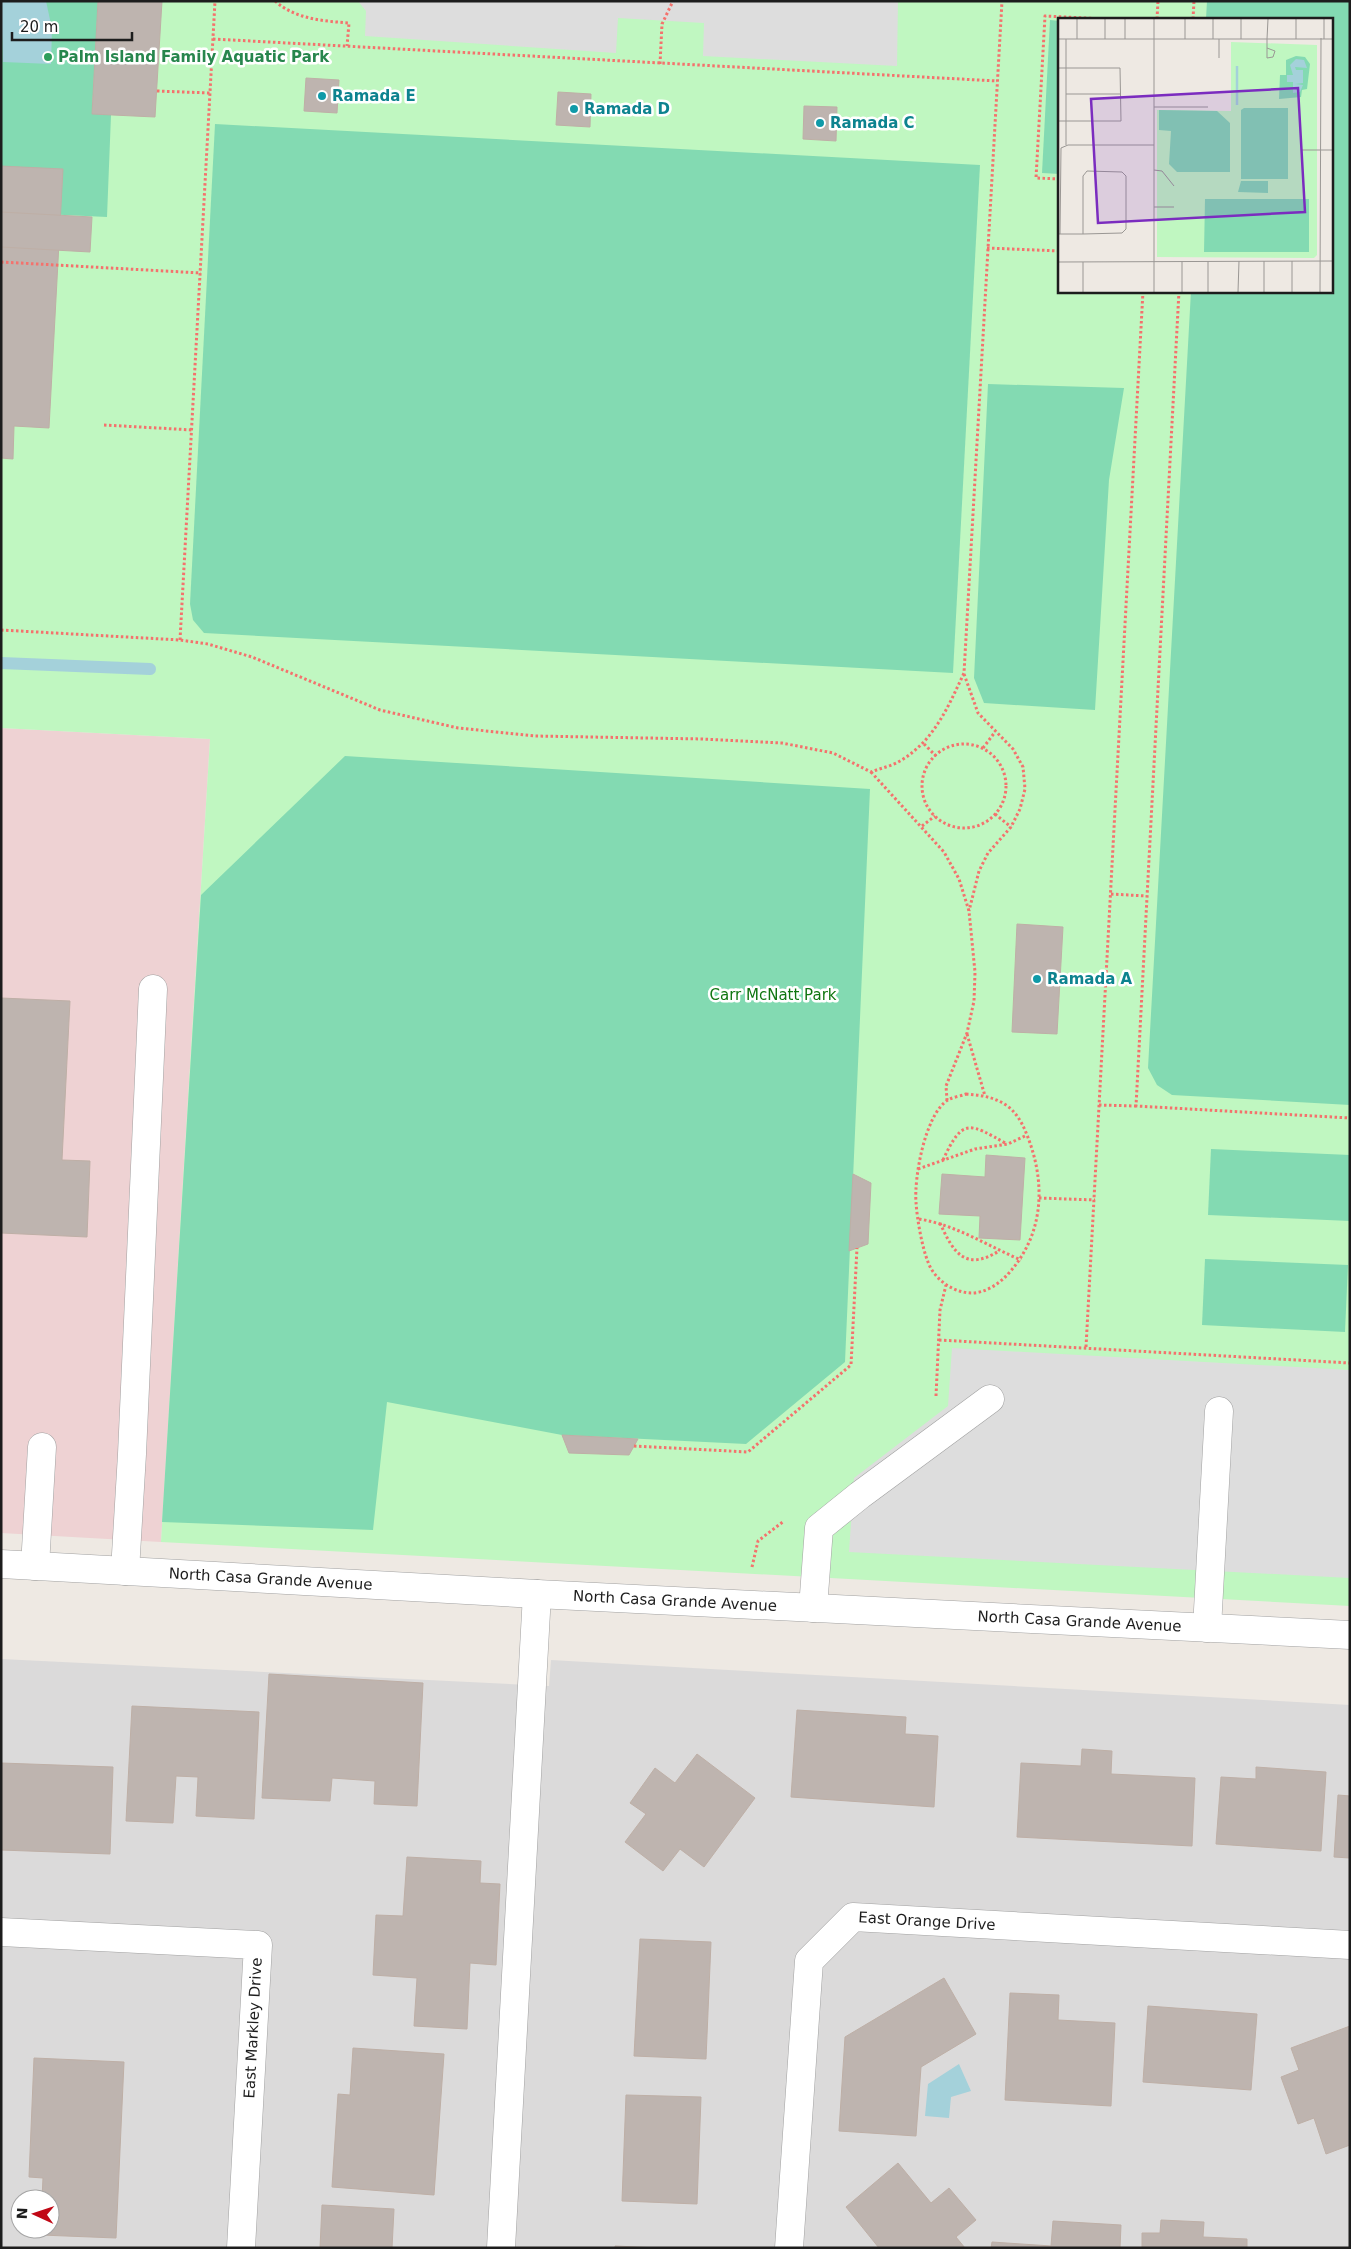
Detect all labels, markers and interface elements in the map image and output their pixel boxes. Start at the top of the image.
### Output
scale bar [12,10,132,42]
text: 20 m [20,18,58,36]
inset map [1058,18,1334,292]
place label: Palm Island Family Aquatic Park [58,48,330,66]
marker: Palm Island Family Aquatic Park [42,51,54,63]
place label: Ramada E [332,87,416,105]
marker: Ramada E [316,90,328,102]
place label: Ramada D [584,100,670,118]
marker: Ramada D [568,103,580,115]
place label: Ramada C [830,114,915,132]
marker: Ramada C [814,117,826,129]
place label: Ramada A [1047,970,1133,988]
marker: Ramada A [1031,973,1043,985]
park label: Carr McNatt Park [709,986,837,1004]
street label: North Casa Grande Avenue [168,1564,373,1594]
street label: North Casa Grande Avenue [573,1587,777,1615]
street label: North Casa Grande Avenue [977,1607,1182,1635]
street label: East Orange Drive [858,1908,996,1934]
street label: East Markley Drive [240,1957,266,2099]
north arrow [10,2189,60,2239]
text: N [14,2207,30,2220]

